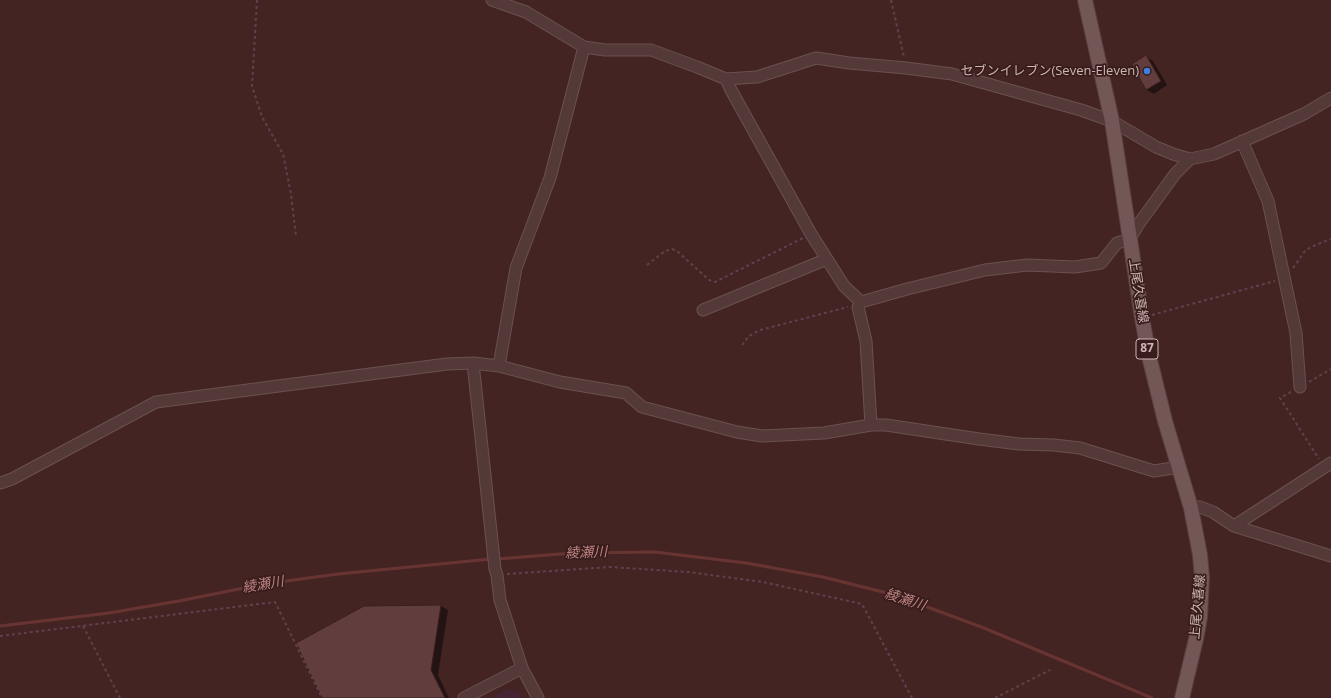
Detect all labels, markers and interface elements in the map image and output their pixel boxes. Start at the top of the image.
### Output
place label: セブンイレブン(Seven-Eleven) [960,63,1139,79]
marker: セブンイレブン(Seven-Eleven) [1142,66,1152,76]
street label: 上尾久喜線 [1125,258,1151,324]
road number: 87 [1136,339,1158,359]
water label: 綾瀬川 [565,544,607,562]
water label: 綾瀬川 [241,573,285,597]
street label: 上尾久喜線 [1187,574,1209,640]
water label: 綾瀬川 [882,586,928,614]

